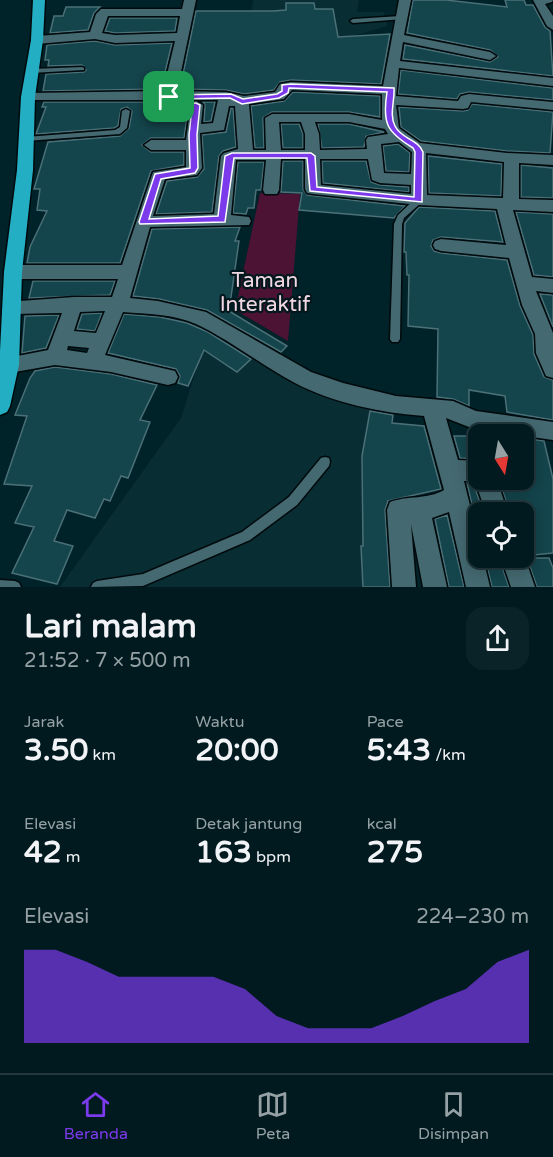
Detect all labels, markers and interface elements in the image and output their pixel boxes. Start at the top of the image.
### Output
pin [143,71,194,122]
icon: arrive [152,80,185,113]
park label: Taman Interaktif [220,268,310,317]
north arrow [468,424,534,490]
map controls [468,424,534,568]
button: locate [468,502,534,568]
text: Lari malam [24,607,197,646]
button: share [466,607,529,670]
text: 21:52 · 7 × 500 m [24,649,191,673]
text: Jarak [24,712,64,732]
text: Waktu [195,712,244,732]
text: Pace [367,712,404,732]
text: 3.50 [24,732,88,769]
text: 20:00 [195,732,279,769]
text: 5:43 [367,732,431,769]
text: km [88,745,116,765]
text: /km [431,745,466,765]
text: Elevasi [24,814,76,834]
text: Detak jantung [195,814,302,834]
text: kcal [367,814,397,834]
text: 42 [24,834,62,871]
text: 163 [195,834,252,871]
text: 275 [367,834,423,871]
text: m [62,847,81,867]
text: bpm [252,847,291,867]
text: Elevasi [24,905,89,929]
text: 224–230 m [416,905,529,929]
tab: Beranda [64,1088,128,1144]
tab: Peta [256,1088,290,1144]
tab: Disimpan [418,1088,489,1144]

